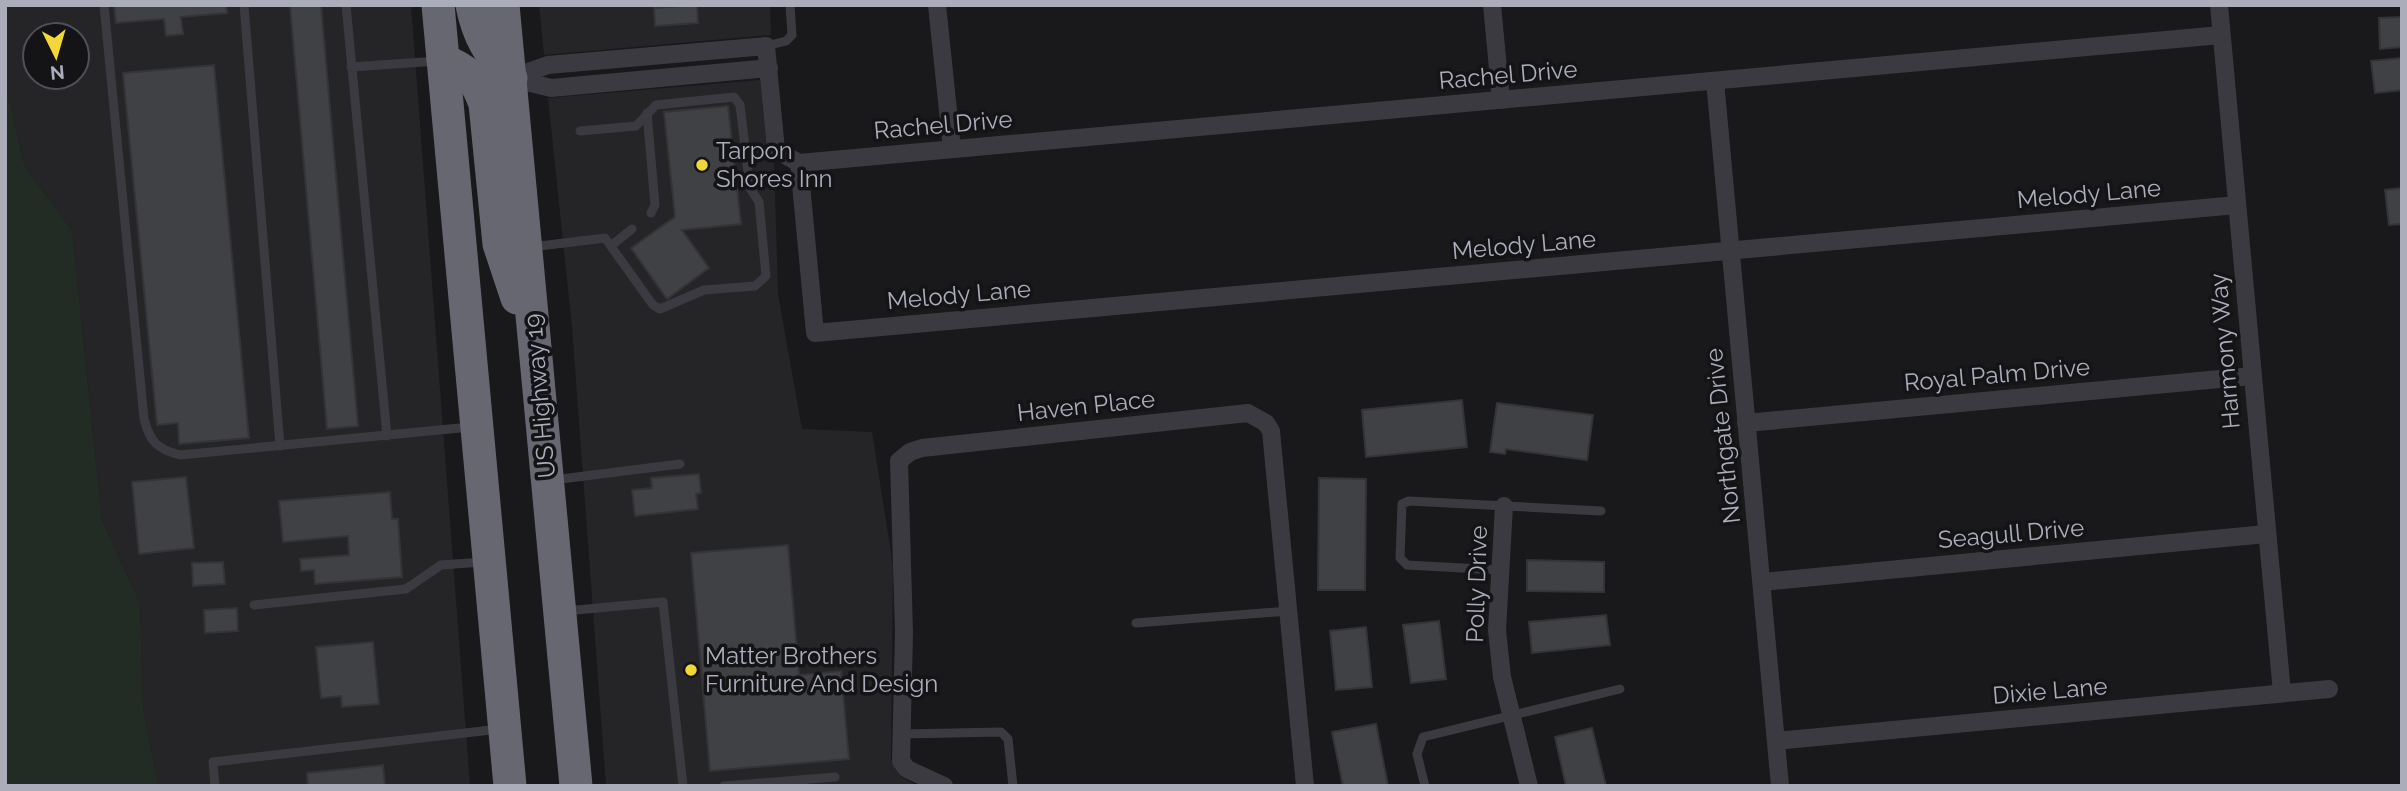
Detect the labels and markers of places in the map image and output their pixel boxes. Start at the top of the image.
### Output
place label: Tarpon Shores Inn [716,136,833,193]
marker: Tarpon Shores Inn [694,157,710,173]
place label: Matter Brothers Furniture And Design [705,641,938,698]
marker: Matter Brothers Furniture And Design [683,662,699,678]

